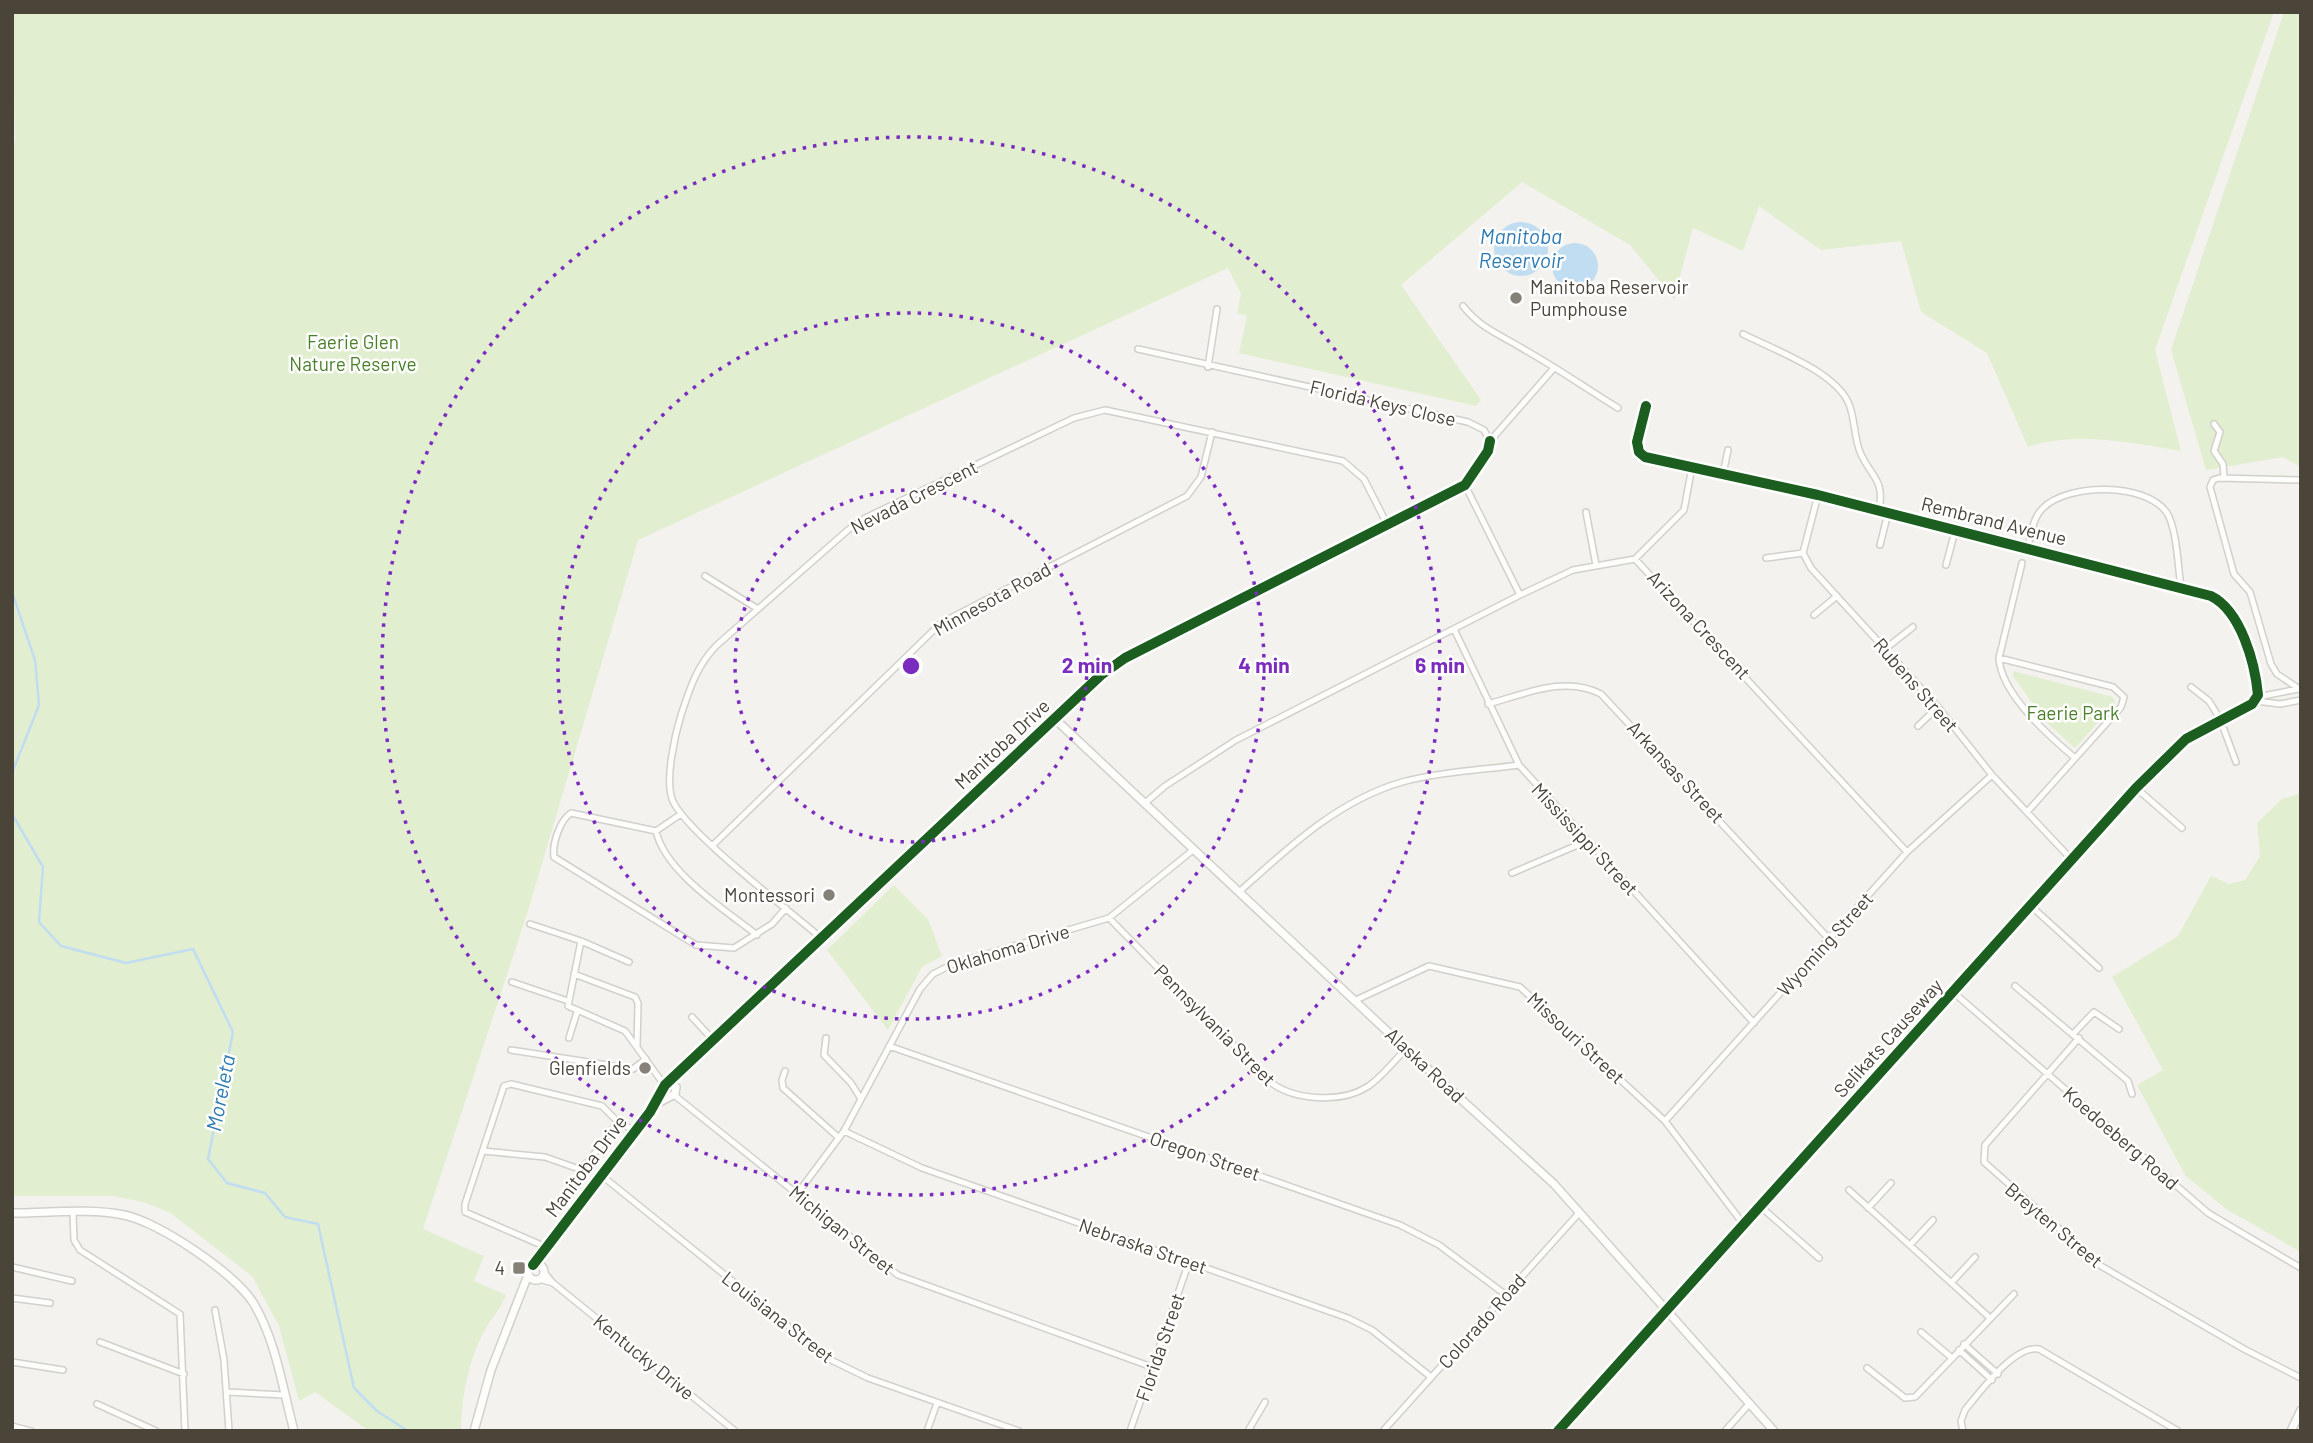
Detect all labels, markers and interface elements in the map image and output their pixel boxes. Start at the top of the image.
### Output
water label: Manitoba Reservoir [1479,223,1564,272]
place label: Manitoba Reservoir Pumphouse [1530,275,1688,320]
marker: Manitoba Reservoir Pumphouse [1508,290,1524,306]
park label: Faerie Glen Nature Reserve [289,330,417,375]
street label: Florida Keys Close [1308,375,1458,430]
street label: Nevada Crescent [846,455,981,539]
street label: Rembrand Avenue [1919,491,2069,550]
street label: Minnesota Road [929,557,1054,640]
street label: Arizona Crescent [1643,565,1756,684]
street label: Rubens Street [1869,633,1964,736]
text: 2 min [1062,652,1112,677]
text: 4 min [1238,652,1290,677]
text: 6 min [1415,652,1465,677]
centre of rings [899,654,923,678]
street label: Manitoba Drive [949,694,1054,794]
park label: Faerie Park [2026,701,2120,724]
street label: Arkansas Street [1623,716,1730,828]
street label: Mississippi Street [1527,778,1643,900]
place label: Montessori [724,883,815,906]
marker: Montessori [821,887,837,903]
street label: Wyoming Street [1772,887,1877,1000]
street label: Oklahoma Drive [944,919,1072,978]
street label: Pennsylvania Street [1150,959,1281,1090]
street label: Selikats Causeway [1828,974,1947,1102]
street label: Missouri Street [1523,987,1630,1088]
street label: Alaska Road [1381,1022,1470,1107]
water label: Moreleta [200,1052,239,1133]
place label: Glenfields [549,1056,631,1079]
marker: Glenfields [637,1060,653,1076]
street label: Koedoeberg Road [2059,1081,2184,1194]
street label: Manitoba Drive [540,1110,631,1221]
street label: Oregon Street [1147,1126,1263,1185]
street label: Breyten Street [2001,1177,2108,1272]
street label: Michigan Street [785,1180,900,1279]
street label: Nebraska Street [1076,1213,1210,1278]
place label: 4 [495,1256,505,1279]
marker: 4 [511,1260,527,1276]
street label: Louisiana Street [718,1266,839,1367]
street label: Colorado Road [1433,1268,1530,1373]
street label: Florida Street [1130,1290,1189,1404]
street label: Kentucky Drive [589,1309,699,1404]

